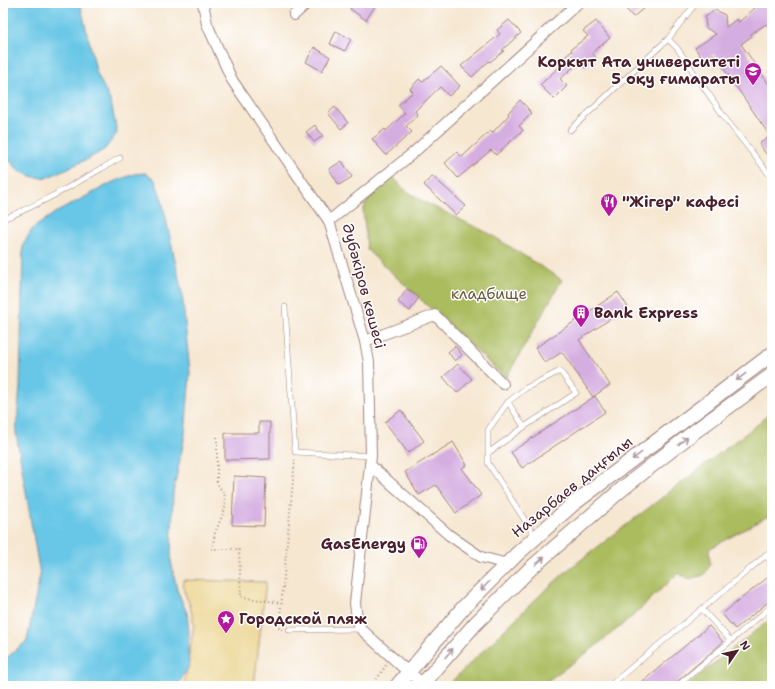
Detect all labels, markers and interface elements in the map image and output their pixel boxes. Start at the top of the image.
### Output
place label: Коркыт Ата университеті 5 оқу ғимараты [537,52,740,89]
school or university icon: Коркыт Ата университеті 5 оқу ғимараты [743,61,763,86]
restaurant icon: "Жігер" кафесі [599,192,619,217]
place label: "Жігер" кафесі [622,192,739,212]
street label: Әубәкіров көшесі [338,221,390,351]
park label: кладбище [451,284,527,304]
building icon: Bank Express [571,303,591,328]
place label: Bank Express [594,303,698,323]
one-way arrow [735,373,746,382]
street label: Назарбаев даңғылы [507,432,637,542]
one-way arrow [677,437,688,446]
one-way arrow [631,452,642,460]
place label: GasEnergy [321,534,406,554]
fuel station icon: GasEnergy [409,534,429,559]
one-way arrow [535,556,545,565]
one-way arrow [480,581,490,591]
place icon: Городской пляж [216,609,236,634]
place label: Городской пляж [239,609,367,629]
north arrow [717,631,757,671]
text: N [736,638,754,654]
one-way arrow [445,648,454,658]

